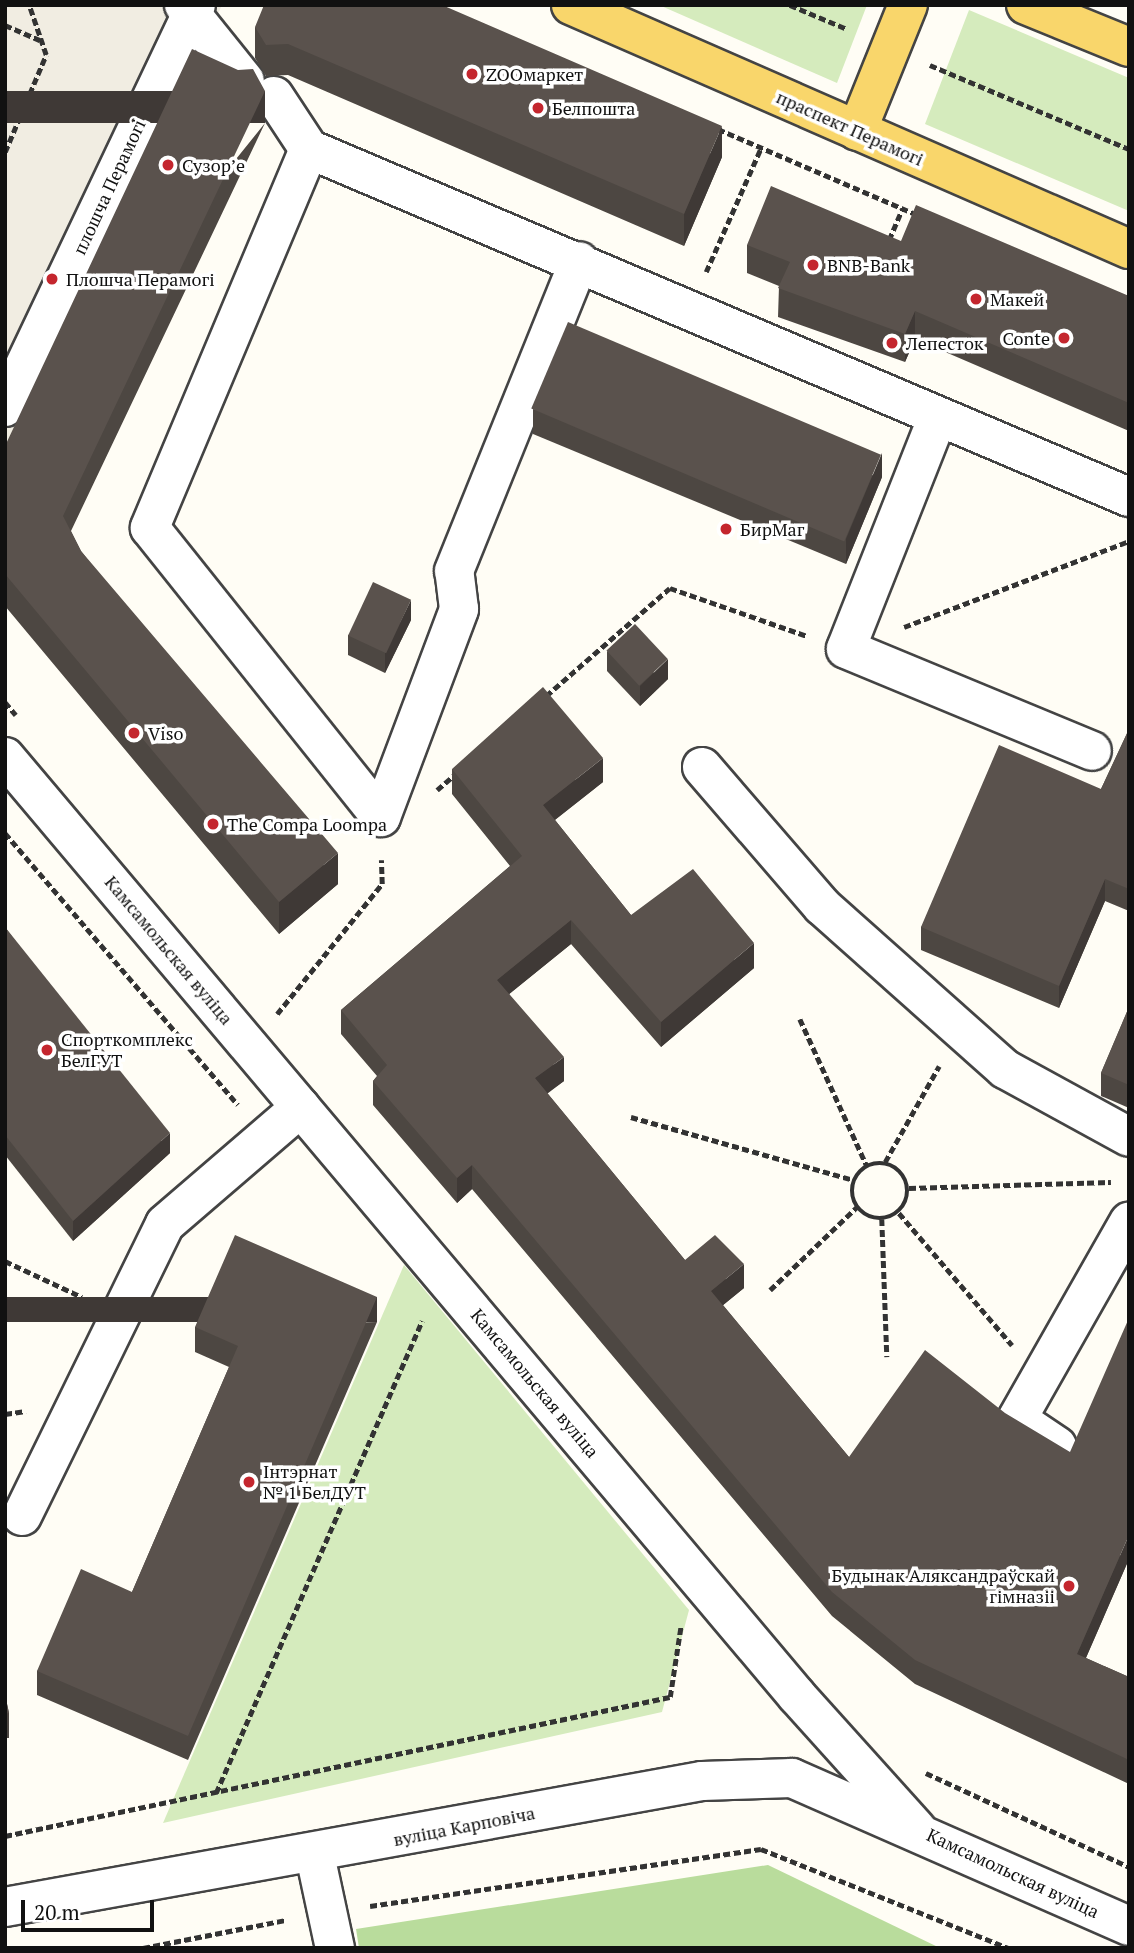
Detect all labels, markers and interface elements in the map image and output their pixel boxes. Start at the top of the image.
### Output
place label: ZOOмаркет [486,63,583,85]
marker: ZOOмаркет [464,66,480,82]
street label: праспект Перамогі [773,86,927,170]
place label: Белпошта [552,97,635,119]
marker: Белпошта [530,100,546,116]
street label: плошча Перамогі [68,116,150,258]
place label: Сузорʼе [182,154,245,176]
marker: Сузорʼе [160,157,176,173]
place label: BNB-Bank [827,254,910,276]
marker: BNB-Bank [805,257,821,273]
place label: Плошча Перамогі [66,268,215,290]
marker: Плошча Перамогі [44,271,60,287]
place label: Макей [990,288,1044,310]
marker: Макей [968,291,984,307]
place label: Conte [1002,327,1050,349]
marker: Conte [1056,330,1072,346]
place label: Лепесток [906,332,984,354]
marker: Лепесток [884,335,900,351]
place label: БирМаг [740,518,804,540]
marker: БирМаг [718,521,734,537]
place label: Viso [148,722,183,744]
marker: Viso [126,725,142,741]
place label: The Compa Loompa [227,813,387,835]
marker: The Compa Loompa [205,816,221,832]
street label: Камсамольская вуліца [100,871,238,1029]
place label: Спорткомплекс БелГУТ [61,1029,193,1072]
marker: Спорткомплекс БелГУТ [39,1042,55,1058]
street label: Камсамольская вуліца [466,1304,604,1462]
place label: Інтэрнат № 1 БелДУТ [263,1461,366,1504]
marker: Інтэрнат № 1 БелДУТ [241,1474,257,1490]
place label: Будынак Аляксандраўскай гімназіі [831,1565,1055,1608]
marker: Будынак Аляксандраўскай гімназіі [1061,1578,1077,1594]
street label: вуліца Карповіча [391,1802,537,1850]
street label: Камсамольская вуліца [923,1824,1103,1922]
scale bar [24,1886,158,1930]
text: 20 m [34,1898,80,1926]

